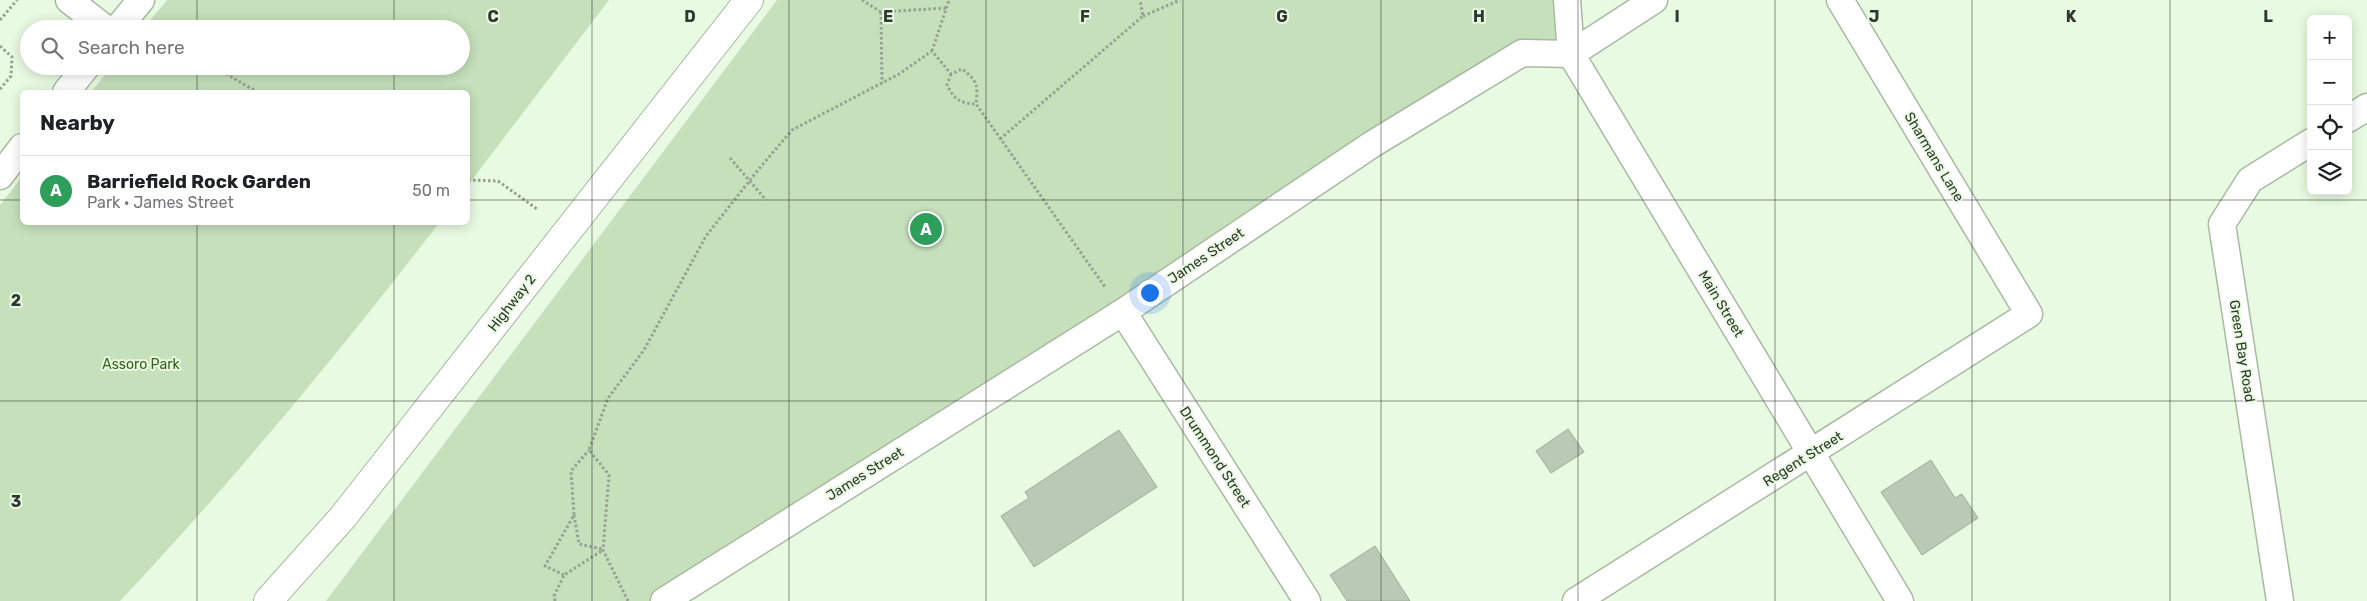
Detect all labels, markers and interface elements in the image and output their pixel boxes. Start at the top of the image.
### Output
text: C [487,7,499,26]
text: D [684,7,696,26]
text: E [883,7,893,26]
text: F [1080,7,1090,26]
text: G [1276,7,1288,26]
text: H [1473,7,1485,26]
text: I [1674,7,1680,26]
text: J [1869,7,1879,26]
text: K [2066,7,2077,26]
text: L [2263,7,2273,26]
map controls [2307,15,2352,195]
button: + [2307,15,2352,60]
search box [20,20,470,75]
icon: search [38,34,66,62]
text: Search here [78,36,185,59]
button: − [2307,60,2352,105]
button: locate [2307,105,2352,150]
street label: Sharmans Lane [1901,109,1967,205]
text: Nearby [40,110,115,135]
button: layers [2307,150,2352,195]
text: Barriefield Rock Garden [87,170,311,193]
text: A [50,181,62,200]
text: 50 m [412,181,450,200]
text: Park · James Street [87,193,234,212]
pin: A [910,210,942,248]
street label: James Street [1165,224,1248,288]
street label: Main Street [1694,268,1748,341]
street label: Highway 2 [484,271,540,335]
your location [1137,280,1163,306]
text: 2 [11,291,21,310]
street label: Green Bay Road [2226,299,2258,403]
park label: Assoro Park [102,356,181,373]
street label: Drummond Street [1176,403,1254,511]
street label: Regent Street [1760,427,1846,490]
street label: James Street [823,443,907,504]
text: 3 [11,492,21,511]

